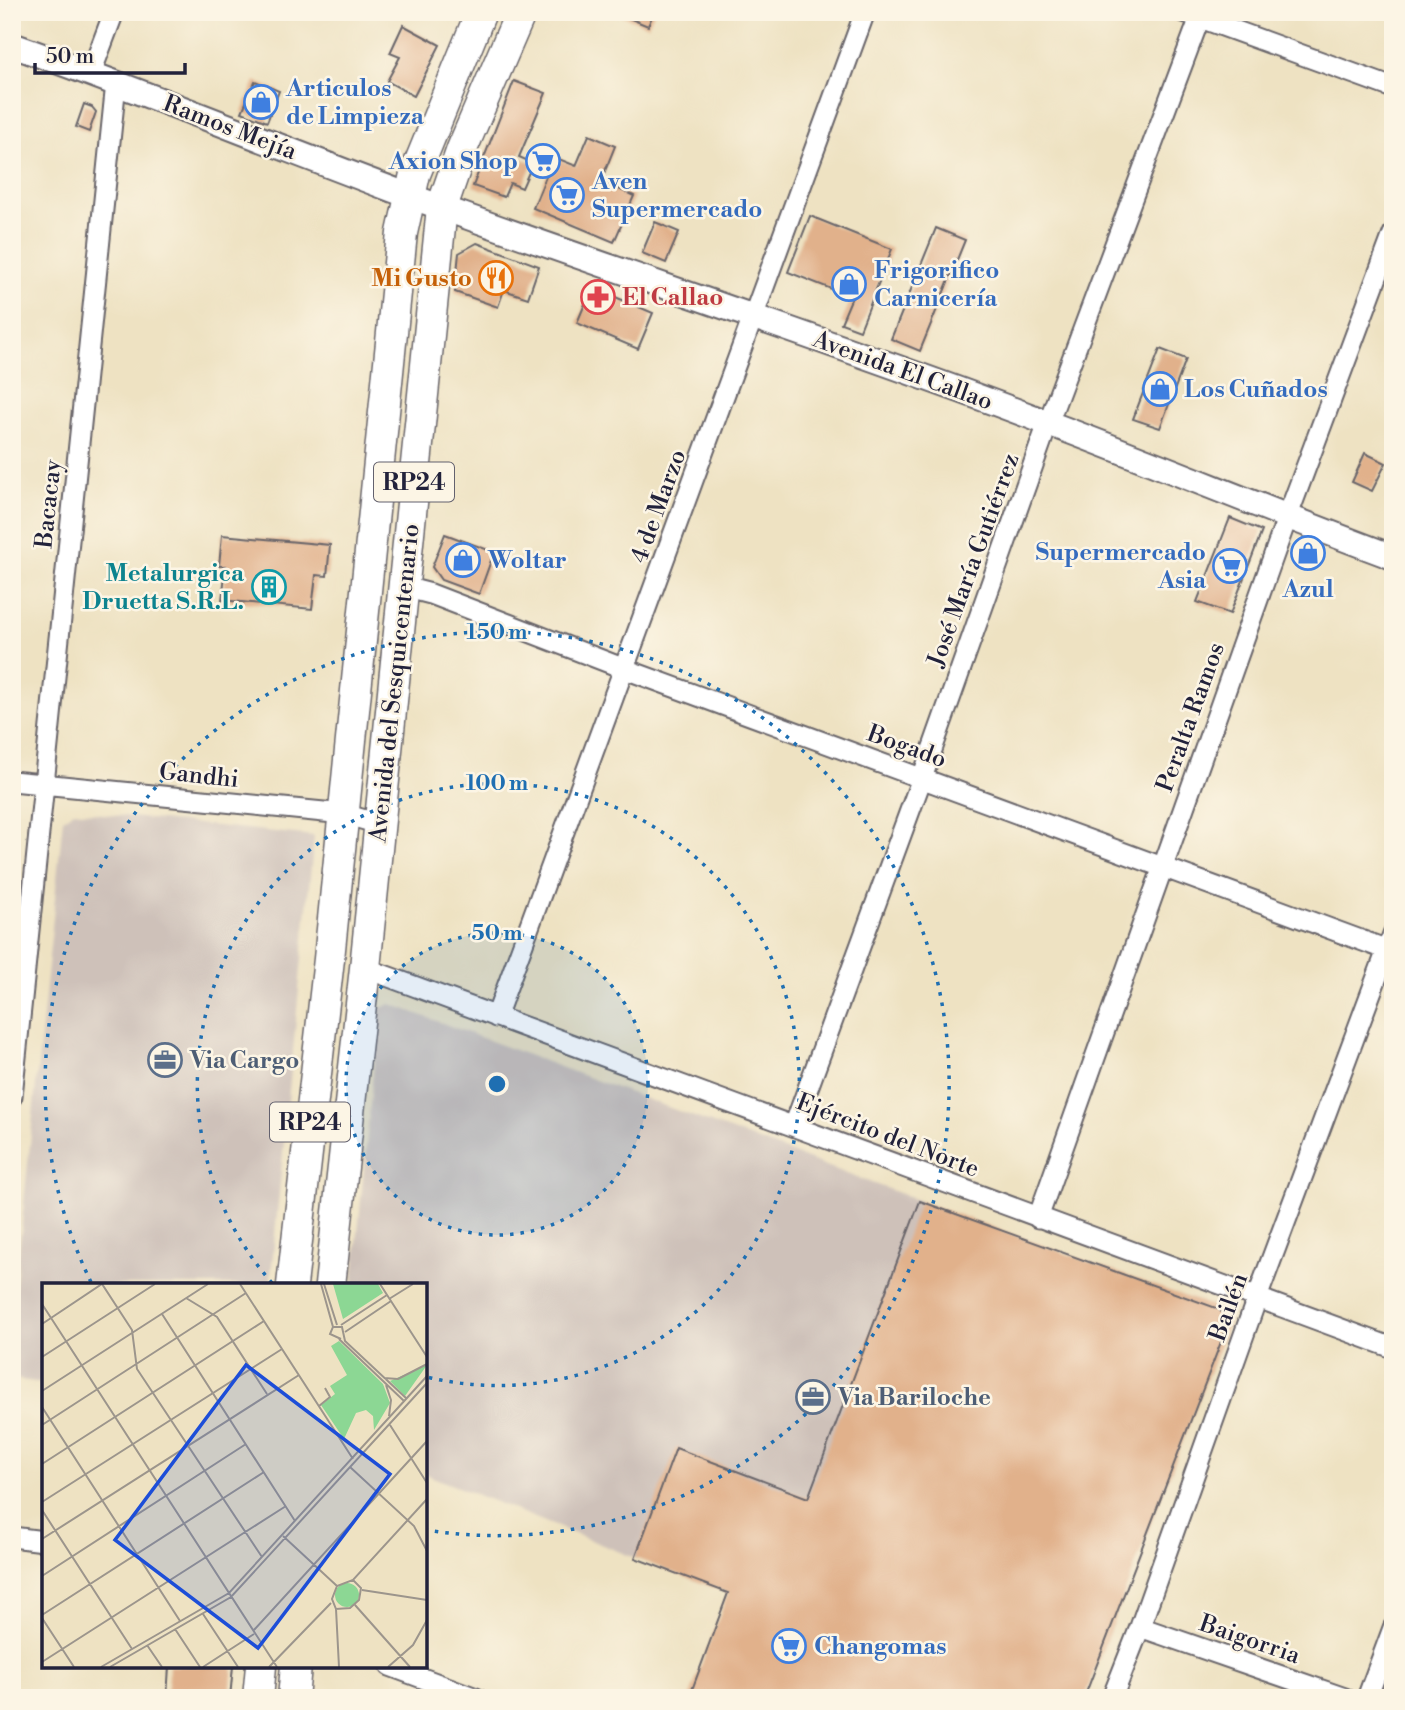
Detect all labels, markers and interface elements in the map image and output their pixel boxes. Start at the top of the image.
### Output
scale bar [35,32,186,76]
text: 50 m [46,44,94,70]
place label: Articulos de Limpieza [285,74,425,132]
shop icon: Articulos de Limpieza [242,83,280,121]
street label: Ramos Mejía [159,89,301,167]
supermarket icon: Axion Shop [524,142,562,180]
place label: Axion Shop [388,147,518,177]
place label: Aven Supermercado [591,167,762,225]
supermarket icon: Aven Supermercado [548,176,586,214]
place label: Frigorifico Carnicería [874,256,999,314]
restaurant icon: Mi Gusto [477,259,515,297]
place label: Mi Gusto [371,264,472,294]
shop icon: Frigorifico Carnicería [830,265,868,303]
pharmacy icon: El Callao [579,278,617,316]
place label: El Callao [622,283,723,313]
street label: Avenida El Callao [808,324,997,417]
shop icon: Los Cuñados [1141,370,1179,408]
place label: Los Cuñados [1184,375,1328,405]
street label: 4 de Marzo [625,445,693,567]
street label: José María Gutiérrez [921,449,1027,672]
street label: Bacacay [29,458,69,551]
road number: RP24 [374,462,454,502]
street label: Avenida del Sesquicentenario [363,522,427,845]
shop icon: Azul [1289,534,1327,572]
place label: Supermercado Asia [1036,538,1207,596]
shop icon: Woltar [444,541,482,579]
place label: Woltar [487,546,567,576]
supermarket icon: Supermercado Asia [1211,547,1249,585]
place label: Metalurgica Druetta S.R.L. [82,559,245,617]
building icon: Metalurgica Druetta S.R.L. [250,568,288,606]
place label: Azul [1281,575,1334,605]
text: 150 m [467,620,527,646]
street label: Peralta Ramos [1150,639,1232,796]
street label: Bogado [862,718,950,775]
street label: Gandhi [158,757,240,795]
text: 100 m [466,771,528,797]
text: 50 m [472,921,522,947]
office icon: Via Cargo [146,1041,184,1079]
place label: Via Cargo [189,1046,299,1076]
centre of rings [485,1072,509,1096]
street label: Ejército del Norte [792,1087,983,1185]
road number: RP24 [270,1102,350,1142]
street label: Bailén [1202,1269,1255,1347]
inset map [42,1283,427,1668]
office icon: Via Bariloche [794,1378,832,1416]
place label: Via Bariloche [837,1383,991,1413]
street label: Baigorria [1194,1608,1305,1671]
supermarket icon: Changomas [770,1627,808,1665]
place label: Changomas [814,1632,946,1662]

